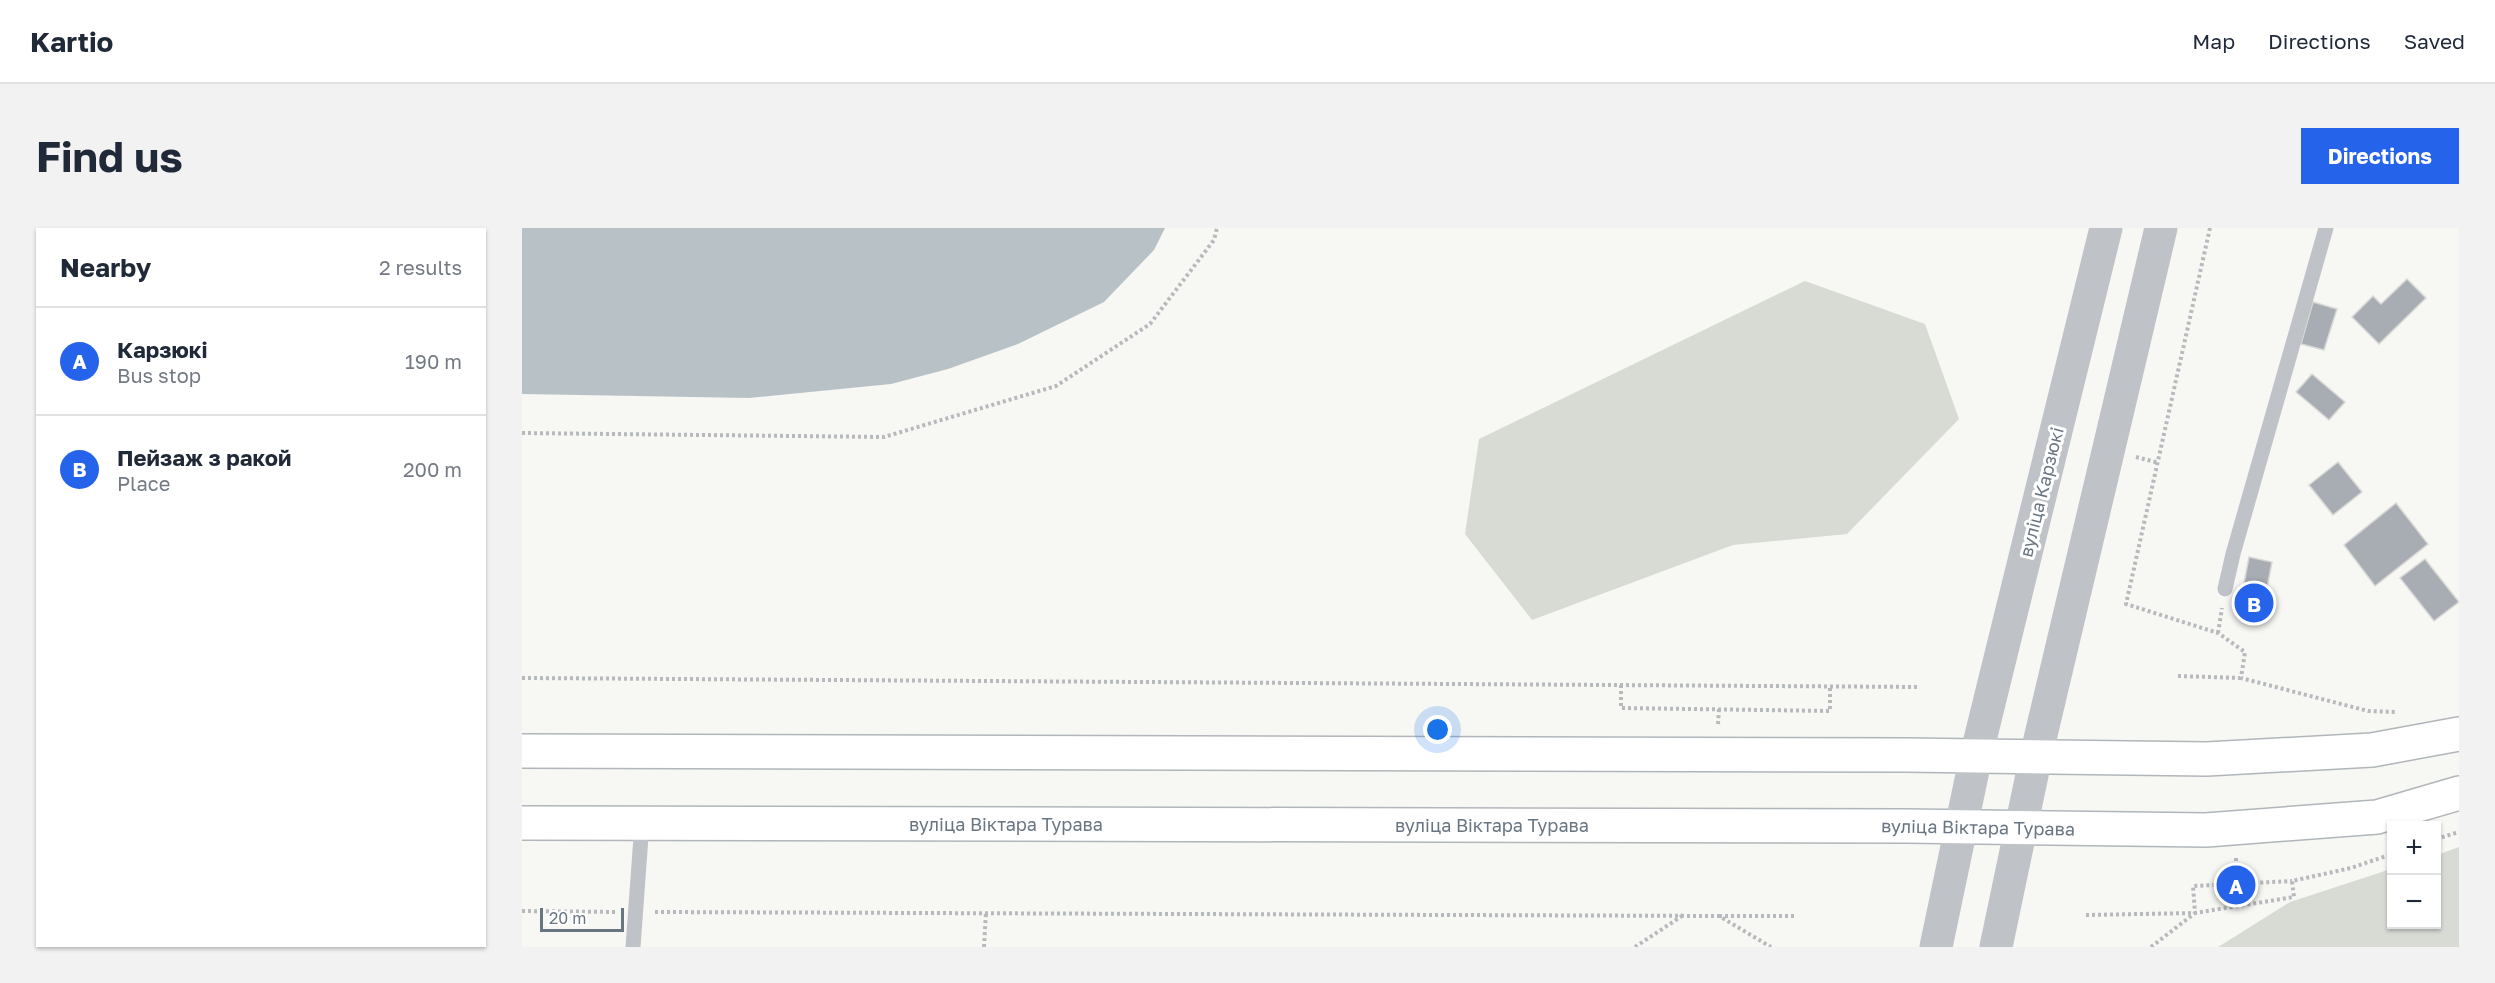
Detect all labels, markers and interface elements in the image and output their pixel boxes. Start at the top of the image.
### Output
text: Kartio [30,25,113,58]
text: Map [2192,28,2235,54]
text: Directions [2268,28,2371,54]
text: Saved [2404,28,2465,54]
button: Directions [2301,128,2459,184]
text: Find us [36,131,183,181]
text: Nearby [60,252,151,283]
text: 2 results [379,255,462,279]
text: Карзюкі [117,336,208,363]
text: A [72,349,87,373]
text: 190 m [405,349,462,373]
text: Bus stop [117,363,201,387]
street label: вуліца Карзюкі [2014,425,2068,559]
text: Пейзаж з ракой [117,444,291,471]
text: B [72,457,87,481]
text: 200 m [403,457,462,481]
text: Place [117,471,170,495]
pin: B [2234,580,2274,626]
your location [1423,715,1452,744]
street label: вуліца Віктара Турава [909,813,1103,835]
street label: вуліца Віктара Турава [1395,814,1589,836]
street label: вуліца Віктара Турава [1881,814,2075,840]
map controls [2387,821,2441,929]
button: + [2387,821,2441,875]
pin: A [2216,862,2256,908]
button: − [2387,875,2441,929]
scale bar [540,905,624,932]
text: 20 m [549,908,586,928]

